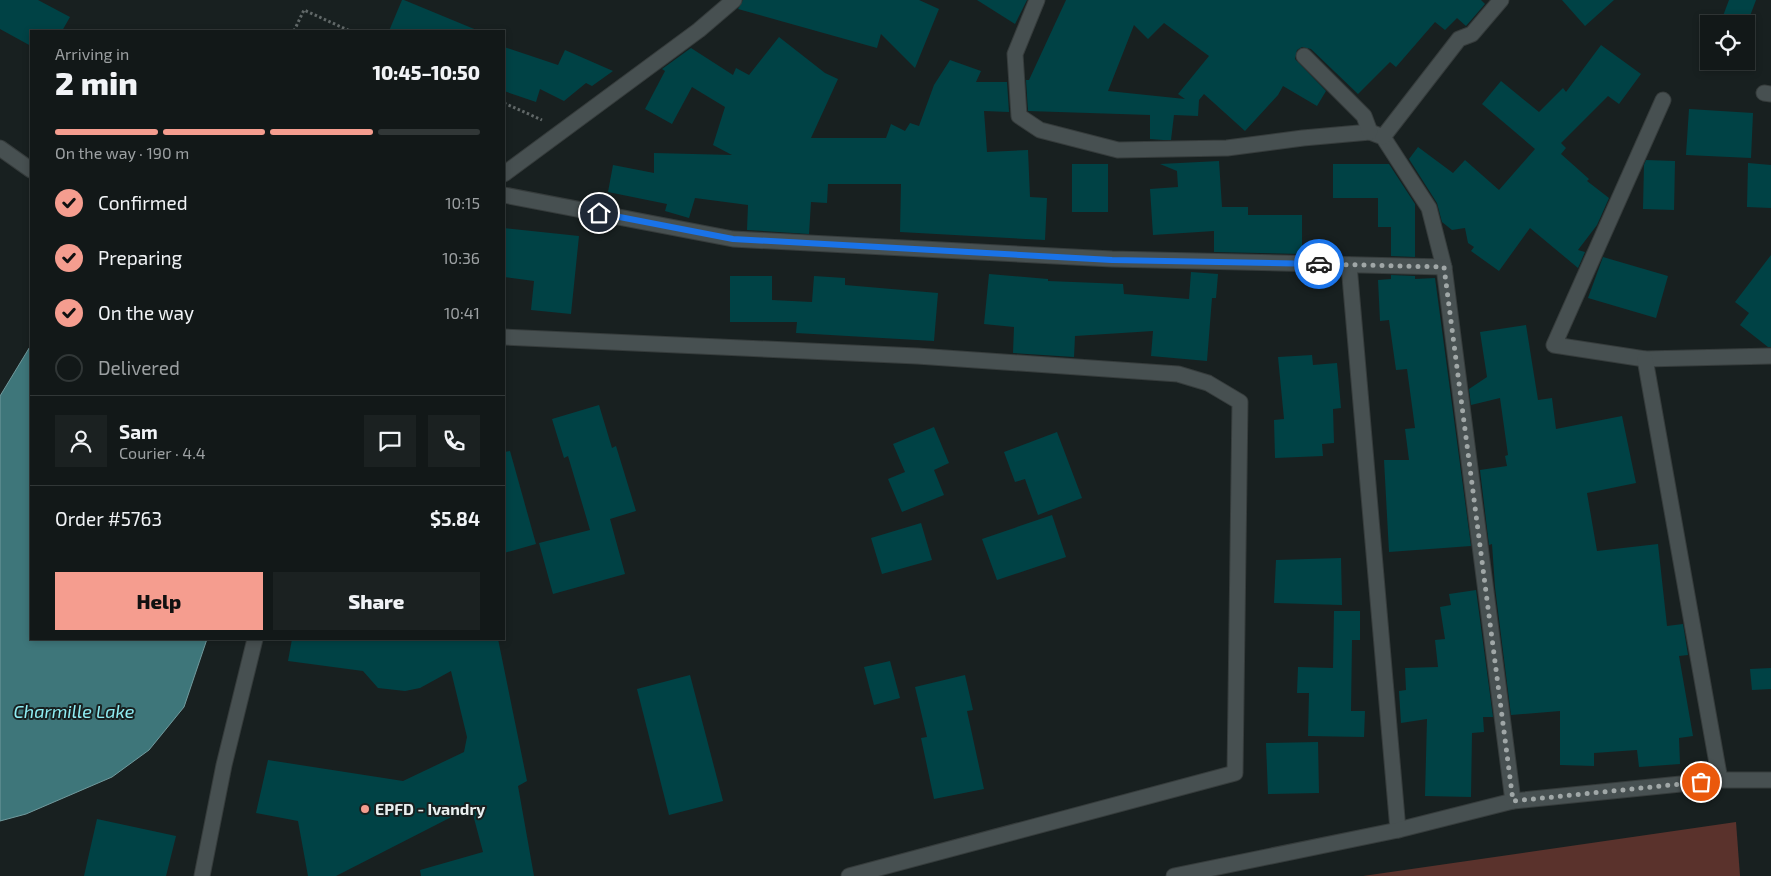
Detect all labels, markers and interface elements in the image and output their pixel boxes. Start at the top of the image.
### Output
map controls [1700,15,1755,70]
button: locate [1700,15,1755,70]
text: Arriving in [55,44,129,63]
text: 10:45–10:50 [372,61,480,84]
text: 2 min [55,63,138,101]
text: On the way · 190 m [55,143,189,162]
icon: check [55,189,83,217]
text: Confirmed [98,191,188,214]
pin [578,192,620,234]
text: 10:15 [445,193,480,212]
icon: home [585,199,613,227]
courier [1294,239,1344,289]
icon: check [55,244,83,272]
text: Preparing [98,246,182,269]
text: 10:36 [442,248,480,267]
icon: car [1305,250,1333,278]
icon: check [55,299,83,327]
text: On the way [98,301,194,324]
text: 10:41 [444,303,480,322]
text: Delivered [98,356,180,379]
button: person [55,415,107,467]
button: chat [364,415,416,467]
button: phone [428,415,480,467]
text: Sam [119,420,158,443]
text: Courier · 4.4 [119,443,206,462]
text: Order #5763 [55,507,162,530]
text: $5.84 [430,507,480,530]
button: Help [55,572,263,630]
button: Share [273,572,480,630]
water label: Charmille Lake [14,700,135,722]
pin [1680,761,1722,803]
icon: bag [1687,768,1715,796]
place label: EPFD - Ivandry [375,799,485,819]
marker: EPFD - Ivandry [359,803,371,815]

